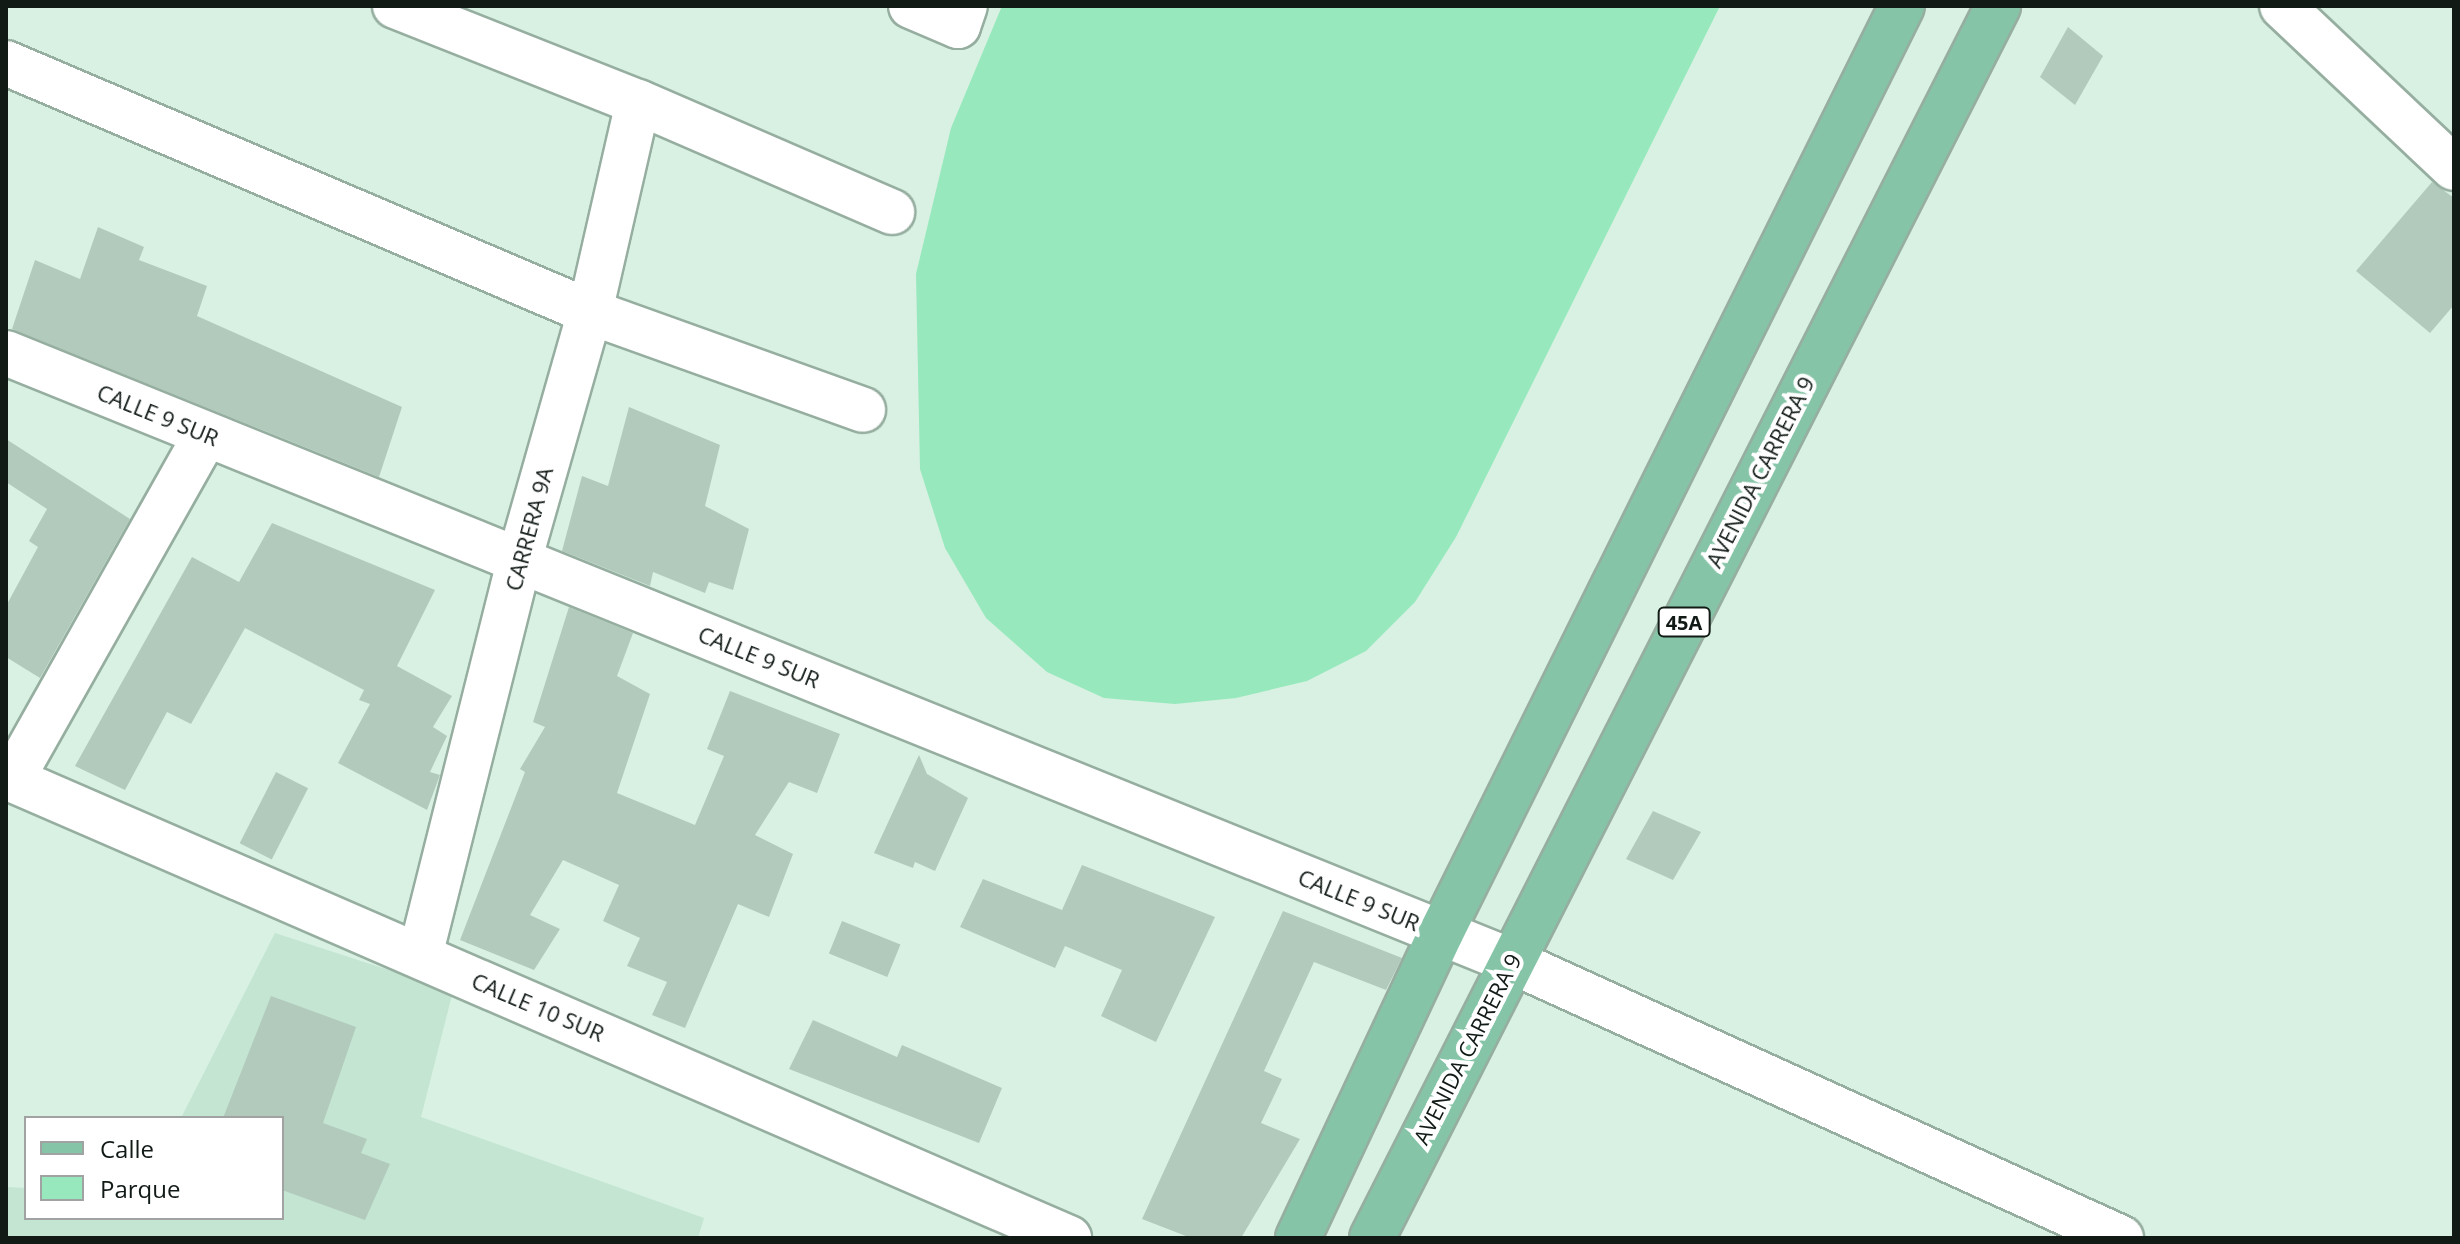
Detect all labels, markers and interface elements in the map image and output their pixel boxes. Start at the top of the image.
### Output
street label: AVENIDA CARRERA 9 [1700,372,1820,572]
street label: CALLE 9 SUR [93,379,223,451]
street label: CARRERA 9A [500,464,558,594]
road number: 45A [1656,606,1712,638]
street label: CALLE 9 SUR [694,621,824,693]
street label: CALLE 9 SUR [1294,864,1424,936]
street label: AVENIDA CARRERA 9 [1407,949,1527,1149]
street label: CALLE 10 SUR [468,967,608,1047]
legend [24,1116,284,1220]
text: Calle [100,1132,154,1165]
text: Parque [100,1172,180,1205]

